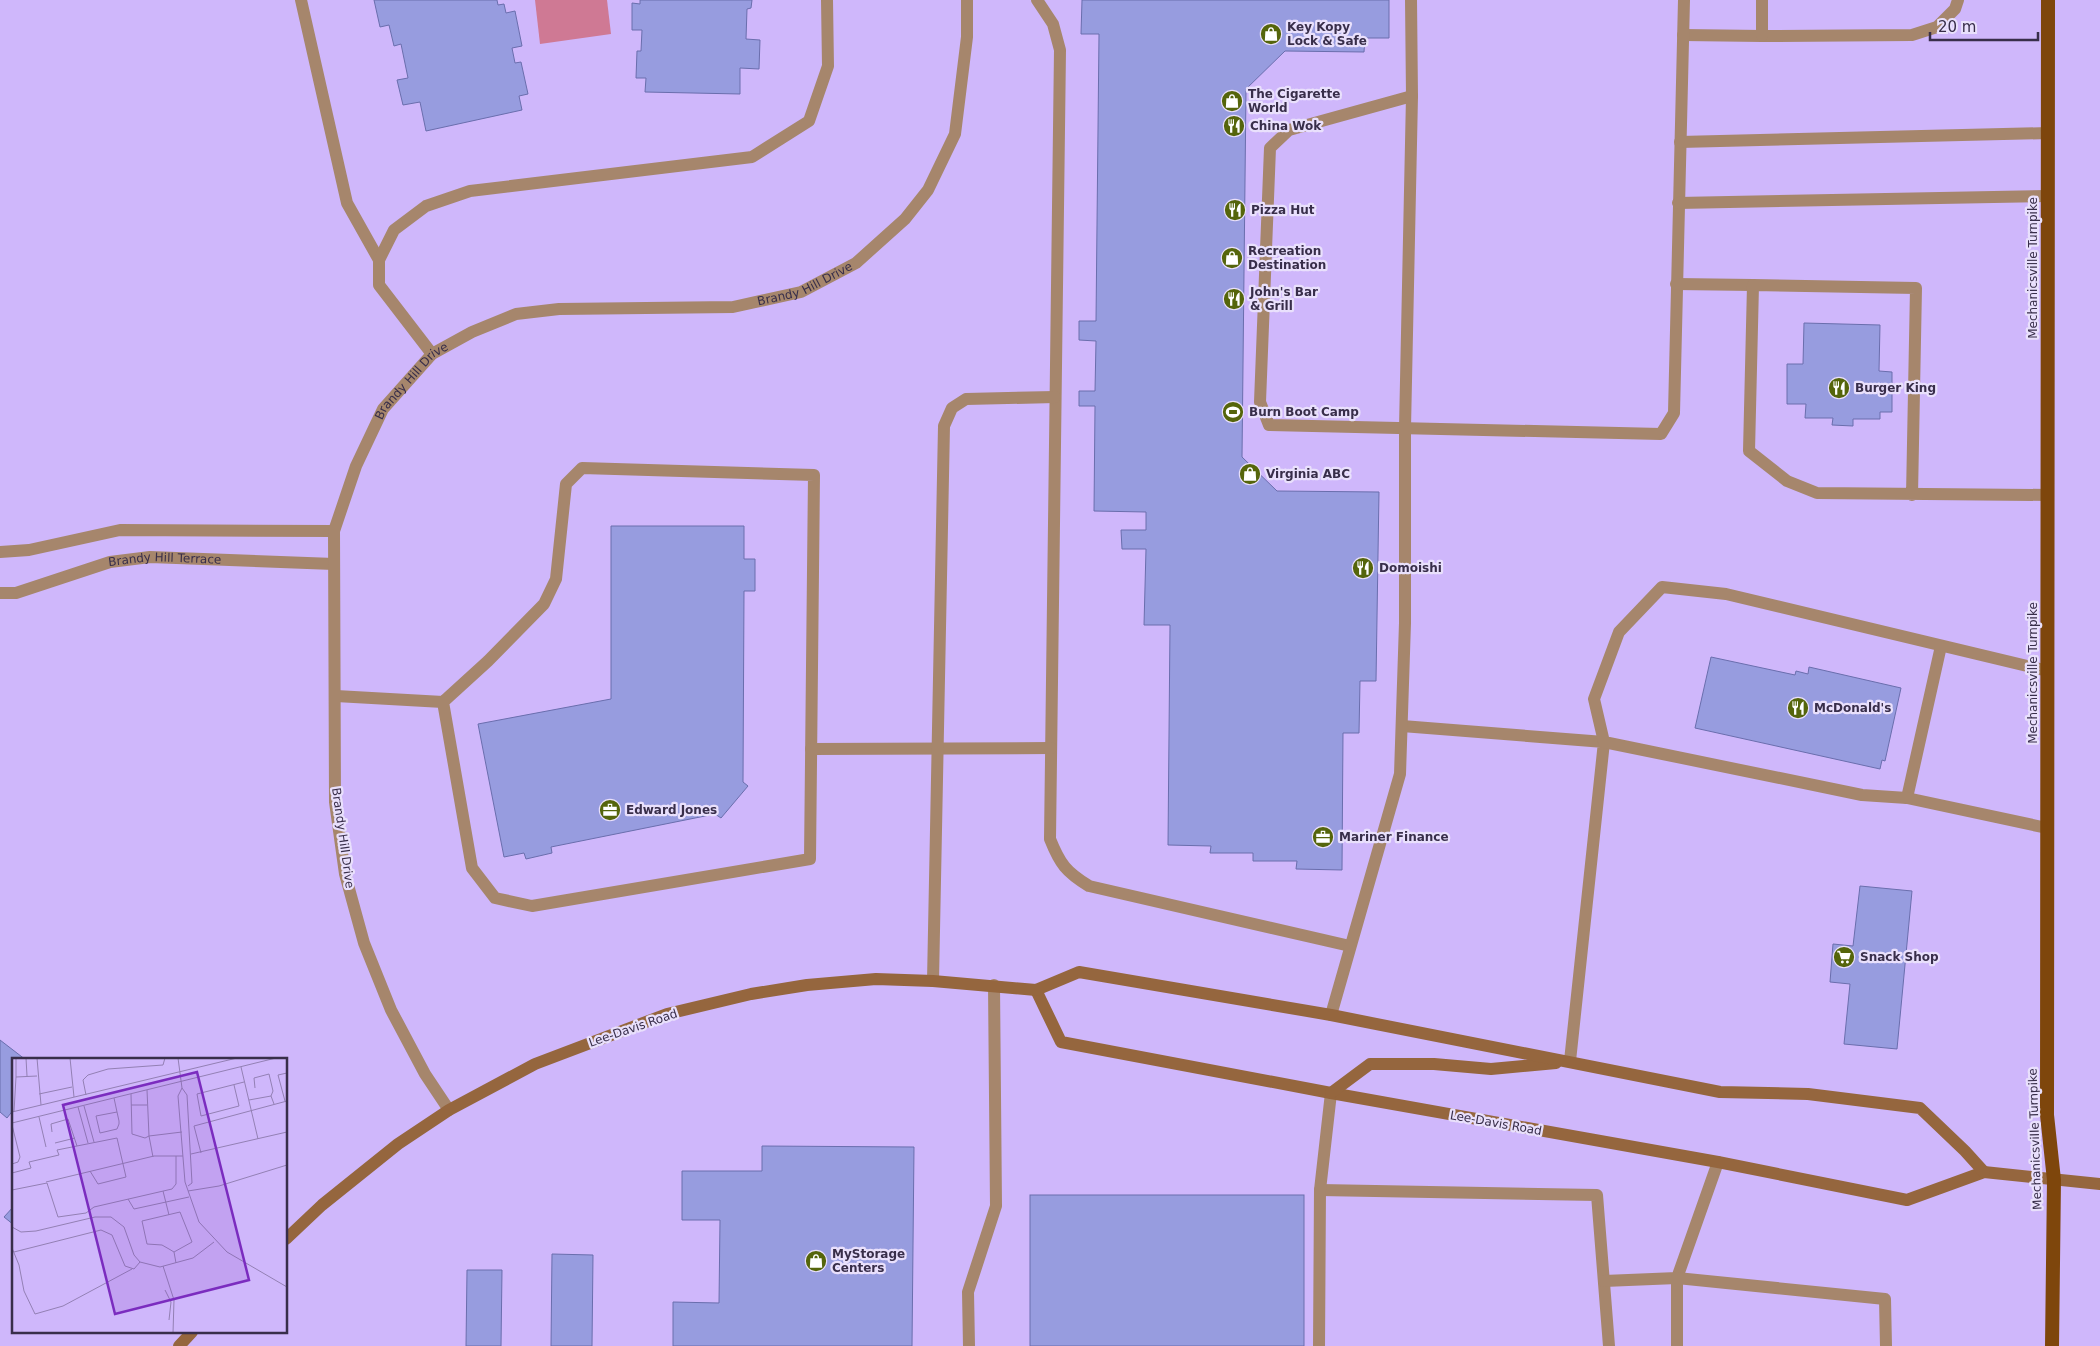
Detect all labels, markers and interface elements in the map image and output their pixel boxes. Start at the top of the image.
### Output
scale bar [1930,10,2038,42]
text: 20 m [1938,18,1976,36]
place label: Key Kopy Lock & Safe [1287,20,1367,48]
shop icon: Key Kopy Lock & Safe [1259,22,1283,46]
place label: The Cigarette World [1248,87,1340,115]
shop icon: The Cigarette World [1220,89,1244,113]
restaurant icon: China Wok [1222,114,1246,138]
place label: China Wok [1250,119,1322,133]
street label: Mechanicsville Turnpike [2026,197,2040,339]
restaurant icon: Pizza Hut [1223,198,1247,222]
place label: Pizza Hut [1251,203,1315,217]
place label: Recreation Destination [1248,244,1326,272]
shop icon: Recreation Destination [1220,246,1244,270]
street label: Brandy Hill Drive [756,259,855,308]
place label: John's Bar & Grill [1249,285,1318,313]
restaurant icon: John's Bar & Grill [1222,287,1246,311]
street label: Brandy Hill Drive [372,340,450,422]
restaurant icon: Burger King [1827,376,1851,400]
place label: Burger King [1855,381,1936,395]
sports icon: Burn Boot Camp [1221,400,1245,424]
place label: Burn Boot Camp [1249,405,1359,419]
shop icon: Virginia ABC [1238,462,1262,486]
place label: Virginia ABC [1266,467,1350,481]
street label: Brandy Hill Terrace [108,550,222,569]
restaurant icon: Domoishi [1351,556,1375,580]
place label: Domoishi [1379,561,1442,575]
street label: Mechanicsville Turnpike [2026,602,2040,744]
restaurant icon: McDonald's [1786,696,1810,720]
place label: McDonald's [1814,701,1891,715]
street label: Brandy Hill Drive [329,787,357,889]
office icon: Edward Jones [598,798,622,822]
place label: Edward Jones [626,803,717,817]
office icon: Mariner Finance [1311,825,1335,849]
place label: Mariner Finance [1339,830,1449,844]
supermarket icon: Snack Shop [1832,945,1856,969]
place label: Snack Shop [1860,950,1939,964]
street label: Lee-Davis Road [587,1006,679,1050]
inset map [12,1058,288,1334]
street label: Mechanicsville Turnpike [2026,1068,2044,1210]
street label: Lee-Davis Road [1449,1108,1543,1138]
place label: MyStorage Centers [832,1247,905,1275]
shop icon: MyStorage Centers [804,1249,828,1273]

